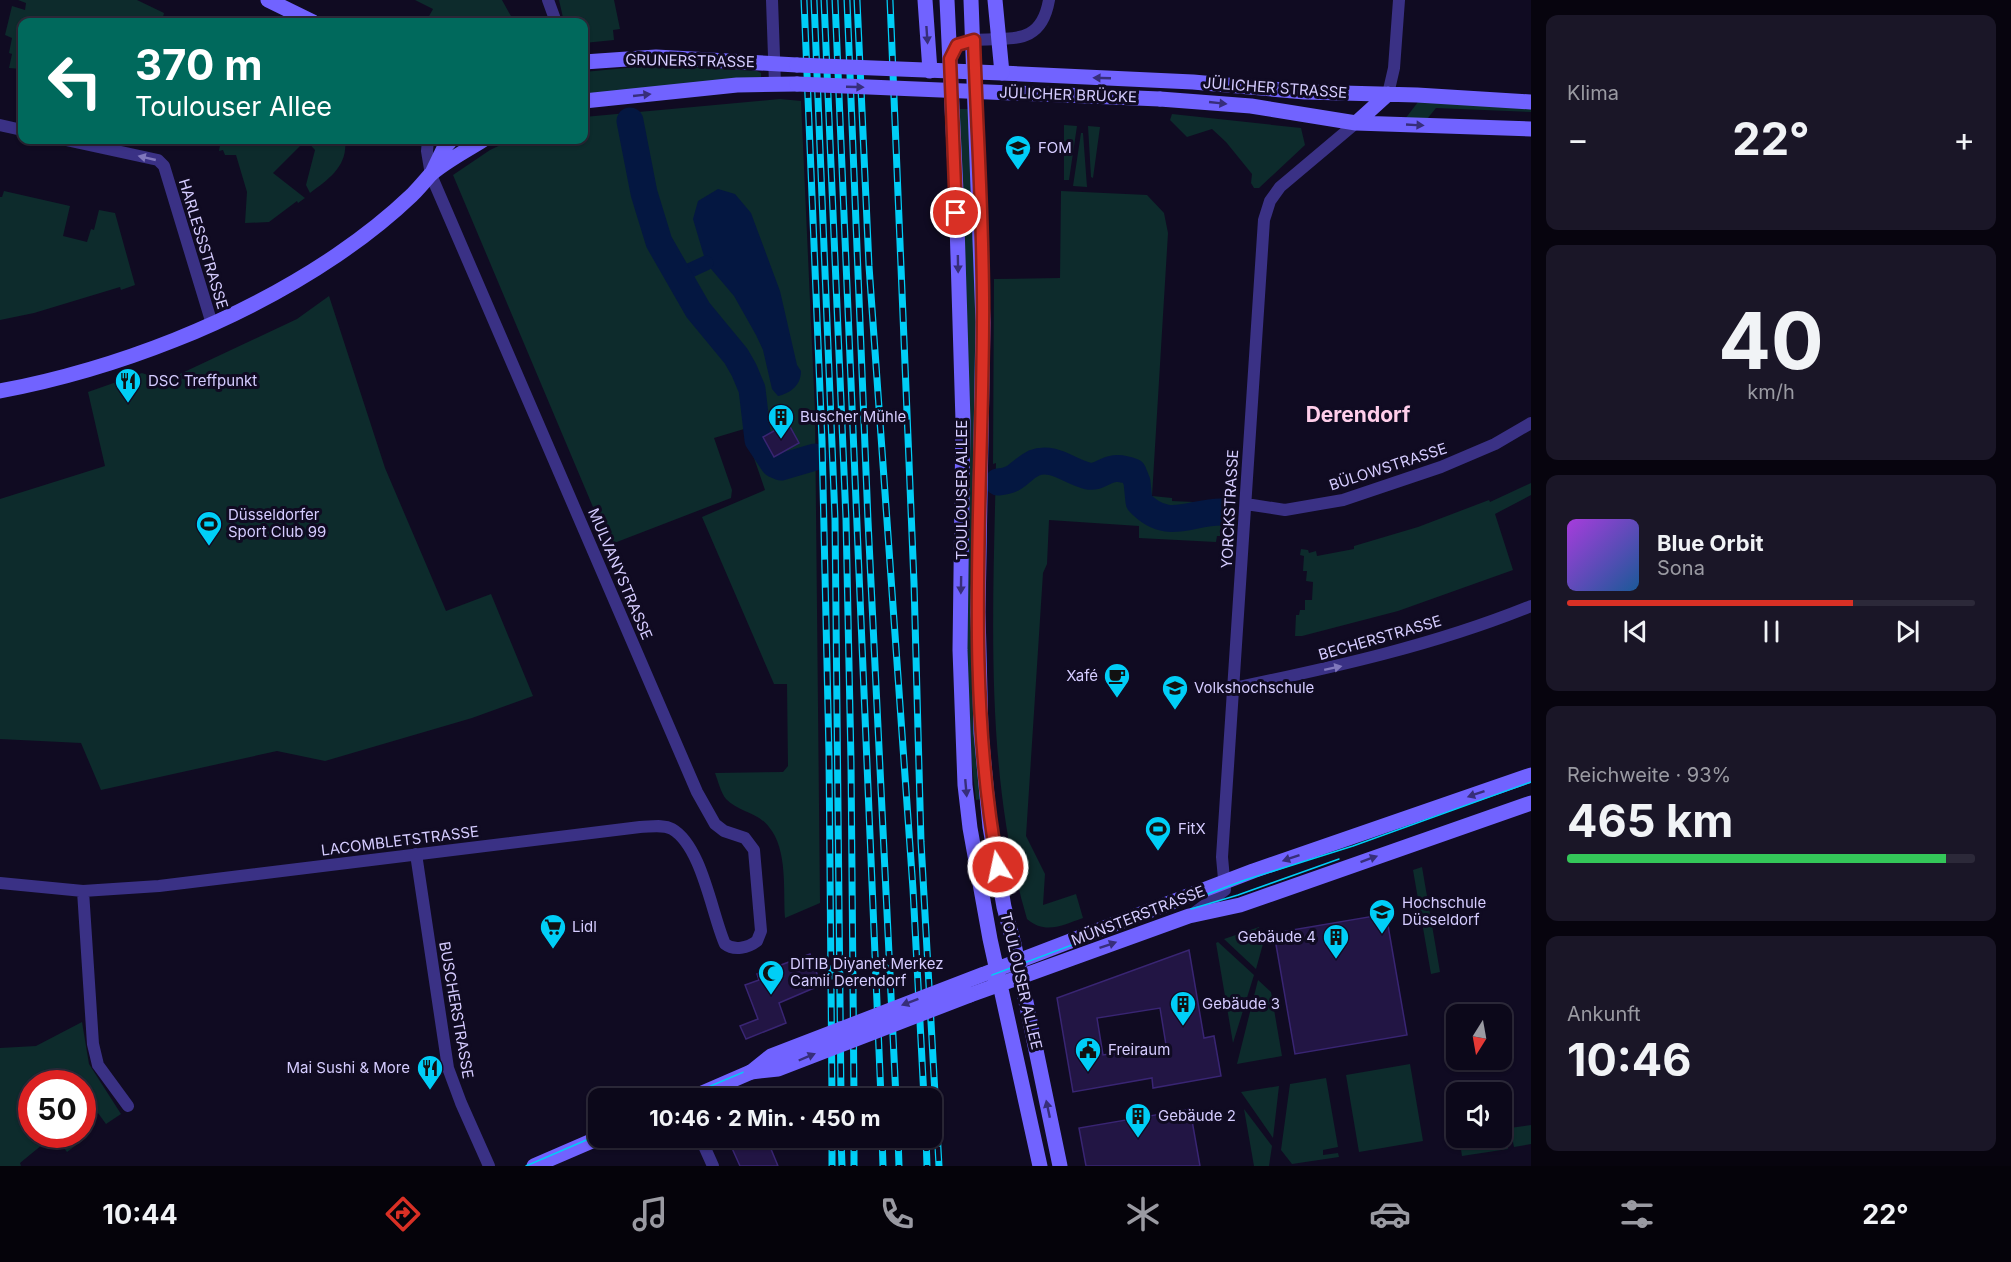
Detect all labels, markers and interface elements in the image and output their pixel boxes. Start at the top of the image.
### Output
one-way arrow [923,26,932,45]
text: 370 m [135,39,262,90]
icon: left [36,42,114,120]
street label: GRUNERSTRASSE [625,50,755,71]
one-way arrow [1093,73,1112,82]
street label: JÜLICHER STRASSE [1202,73,1348,102]
text: Klima [1567,81,1619,105]
one-way arrow [845,82,864,91]
street label: JÜLICHER BRÜCKE [999,83,1137,106]
text: Toulouser Allee [135,90,332,123]
one-way arrow [632,90,651,100]
one-way arrow [1209,98,1228,108]
text: 22° [1732,111,1810,166]
text: − [1567,119,1589,159]
text: + [1953,119,1975,159]
one-way arrow [1405,121,1424,130]
school or university icon: FOM [1003,133,1033,171]
place label: FOM [1038,138,1072,157]
one-way arrow [137,153,156,162]
street label: HARLESSSTRASSE [175,176,232,311]
pin [930,187,981,238]
icon: arrive [939,196,972,229]
one-way arrow [953,255,962,274]
text: 40 [1718,293,1824,388]
restaurant icon: DSC Treffpunkt [113,366,143,404]
place label: DSC Treffpunkt [148,371,257,390]
text: km/h [1747,380,1795,404]
building icon: Buscher Mühle [766,402,796,440]
district label: Derendorf [1306,402,1411,427]
place label: Buscher Mühle [800,407,906,426]
street label: TOULOUSER ALLEE [952,420,971,560]
street label: BÜLOWSTRASSE [1326,439,1449,495]
street label: YORCKSTRASSE [1217,449,1242,569]
place label: Düsseldorfer Sport Club 99 [228,505,326,541]
street label: MULVANYSTRASSE [584,505,657,642]
sports icon: Düsseldorfer Sport Club 99 [194,509,224,547]
text: Blue Orbit [1657,530,1764,556]
text: Sona [1657,556,1705,580]
one-way arrow [956,575,966,594]
street label: BECHERSTRASSE [1316,611,1444,664]
icon: previous [1619,615,1652,648]
icon: pause [1755,615,1788,648]
icon: next [1891,615,1924,648]
cafe icon: Xafé [1102,661,1132,699]
one-way arrow [1323,663,1342,672]
place label: Xafé [1066,666,1098,685]
school or university icon: Volkshochschule [1160,673,1190,711]
place label: Volkshochschule [1194,678,1314,697]
text: Reichweite · 93% [1567,763,1731,787]
one-way arrow [961,779,971,798]
one-way arrow [1467,790,1485,800]
text: 465 km [1567,793,1733,848]
sports icon: FitX [1143,814,1173,852]
place label: FitX [1178,819,1206,838]
street label: LACOMBLETSTRASSE [320,821,480,860]
position arrow [966,835,1030,899]
one-way arrow [1282,854,1300,864]
one-way arrow [1361,854,1379,864]
street label: MÜNSTERSTRASSE [1068,881,1207,950]
place label: Hochschule Düsseldorf [1402,893,1486,929]
school or university icon: Hochschule Düsseldorf [1367,897,1397,935]
street label: TOULOUSER ALLEE [996,910,1047,1051]
supermarket icon: Lidl [538,912,568,950]
place label: Lidl [572,917,597,936]
building icon: Gebäude 4 [1321,922,1351,960]
place label: Gebäude 4 [1238,927,1316,946]
street label: BUSCHERSTRASSE [435,940,478,1080]
one-way arrow [1099,940,1117,949]
place label: DITIB Diyanet Merkez Camii Derendorf [790,954,943,990]
mosque icon: DITIB Diyanet Merkez Camii Derendorf [756,958,786,996]
building icon: Gebäude 3 [1168,989,1198,1027]
place label: Gebäude 3 [1202,994,1280,1013]
one-way arrow [901,997,919,1007]
text: Ankunft [1567,1002,1641,1026]
north arrow [1446,1004,1512,1070]
map controls [1446,1004,1512,1148]
text: 10:46 [1567,1032,1691,1087]
public building icon: Freiraum [1073,1035,1103,1073]
place label: Freiraum [1108,1040,1170,1059]
one-way arrow [798,1052,816,1062]
restaurant icon: Mai Sushi & More [415,1053,445,1091]
place label: Mai Sushi & More [286,1058,410,1077]
speed limit sign: 50 [18,1070,96,1148]
button: sound [1446,1082,1512,1148]
one-way arrow [1043,1099,1053,1118]
building icon: Gebäude 2 [1123,1101,1153,1139]
text: 10:46 · 2 Min. · 450 m [649,1105,881,1131]
place label: Gebäude 2 [1158,1106,1236,1125]
icon: directions [382,1193,424,1235]
icon: music [629,1193,671,1235]
icon: phone [876,1193,918,1235]
icon: climate [1122,1193,1164,1235]
icon: car [1369,1193,1411,1235]
icon: filters [1616,1193,1658,1235]
text: 10:44 [102,1198,178,1231]
text: 22° [1862,1198,1909,1231]

